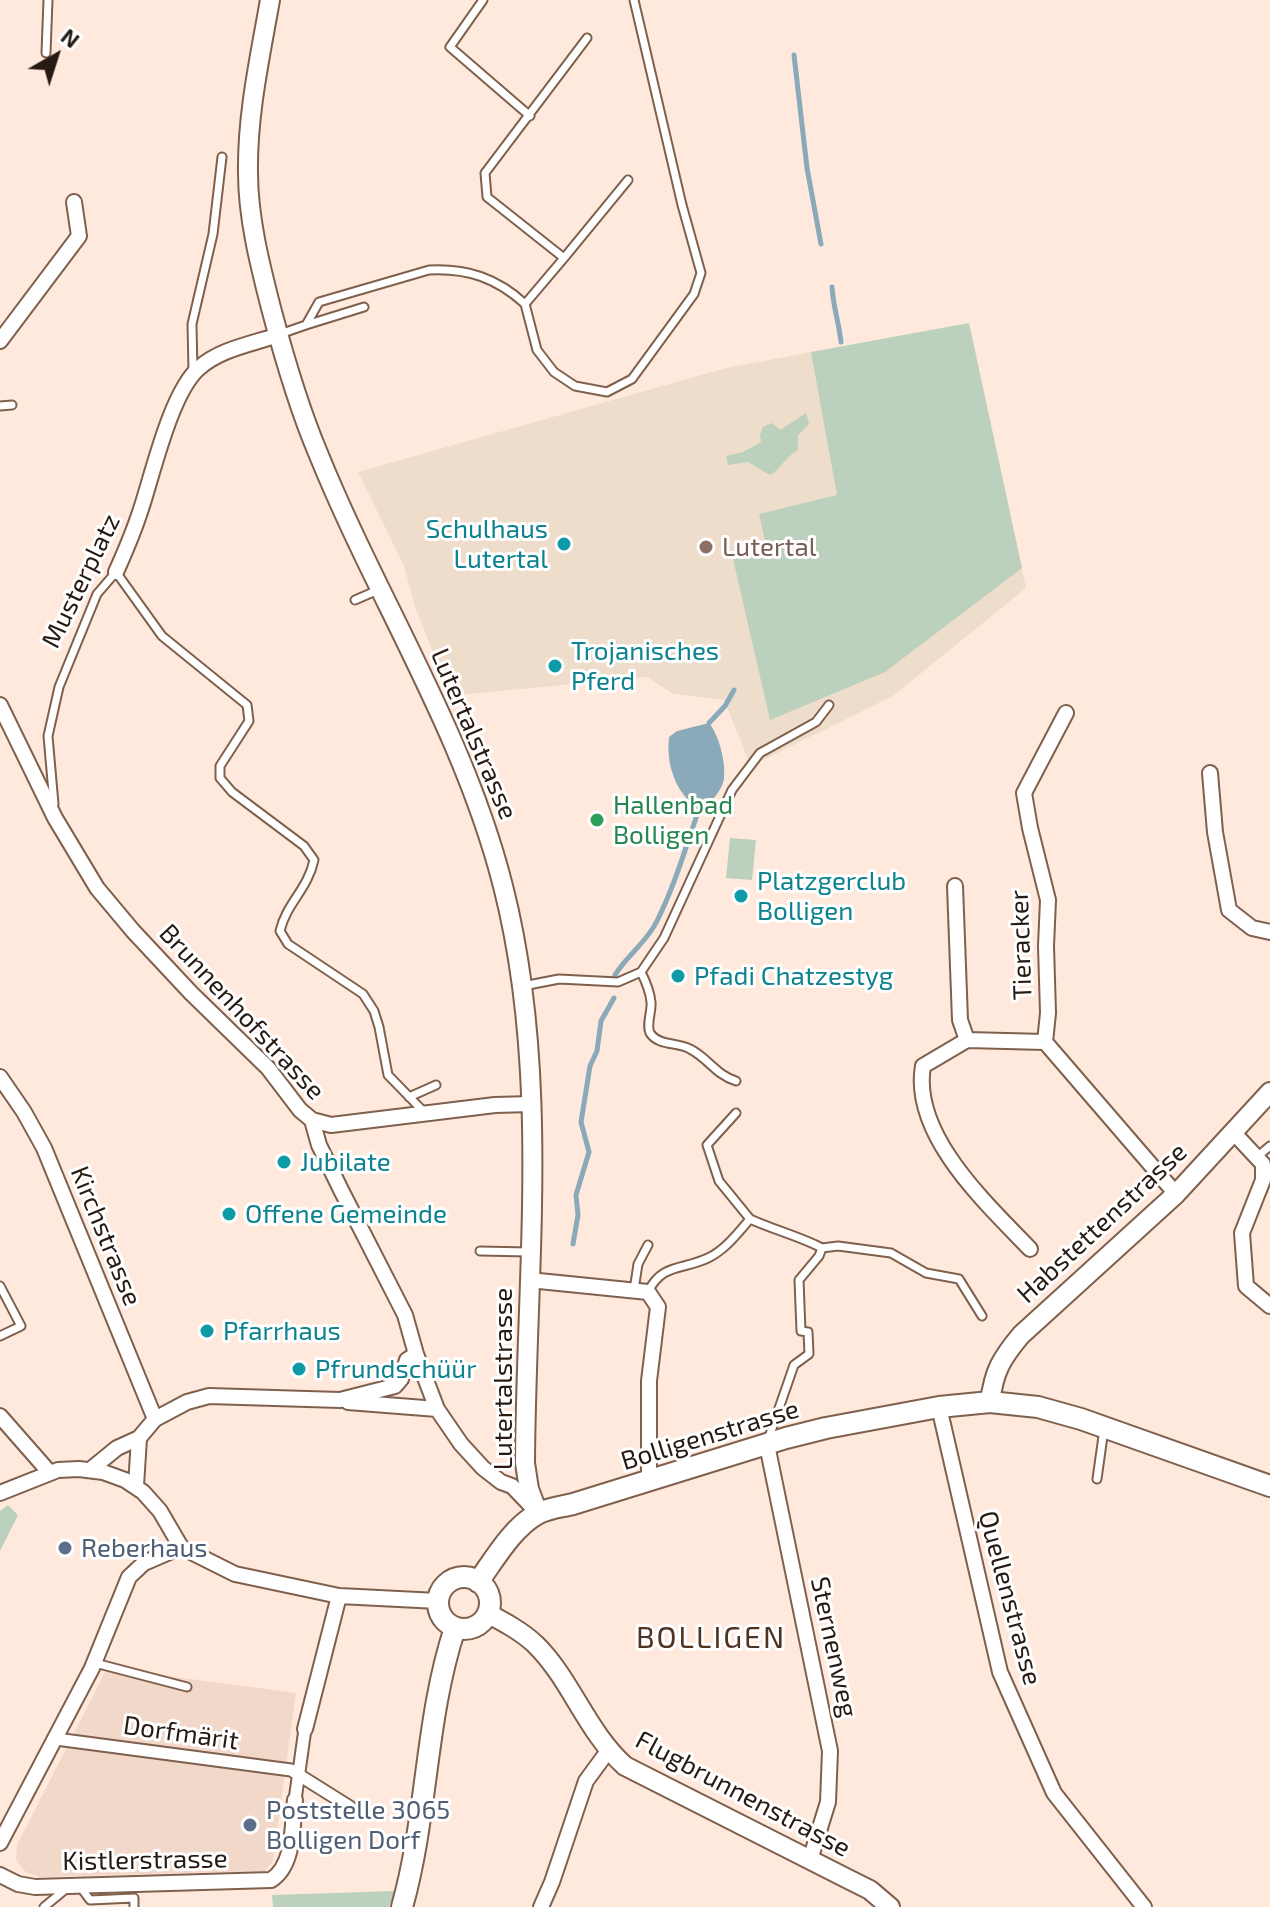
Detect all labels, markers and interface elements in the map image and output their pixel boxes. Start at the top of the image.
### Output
north arrow [16,16,96,96]
text: N [57,22,85,52]
street label: Musterplatz [35,509,127,653]
place label: Schulhaus Lutertal [426,513,548,574]
place label: Lutertal [722,531,816,563]
marker: Schulhaus Lutertal [555,535,573,553]
marker: Lutertal [697,538,715,556]
place label: Trojanisches Pferd [571,635,719,696]
street label: Lutertalstrasse [424,644,524,824]
marker: Trojanisches Pferd [546,657,564,675]
place label: Hallenbad Bolligen [613,789,733,850]
marker: Hallenbad Bolligen [588,811,606,829]
place label: Platzgerclub Bolligen [757,865,906,926]
marker: Platzgerclub Bolligen [732,887,750,905]
street label: Tieracker [1003,889,1039,1001]
street label: Brunnenhofstrasse [153,918,331,1106]
place label: Pfadi Chatzestyg [694,960,893,992]
marker: Pfadi Chatzestyg [669,967,687,985]
street label: Habstettenstrasse [1011,1136,1193,1310]
place label: Jubilate [300,1146,391,1178]
marker: Jubilate [275,1153,293,1171]
street label: Kirchstrasse [64,1162,148,1310]
place label: Offene Gemeinde [245,1198,447,1230]
marker: Offene Gemeinde [220,1205,238,1223]
street label: Lutertalstrasse [487,1288,519,1470]
place label: Pfarrhaus [223,1315,341,1347]
marker: Pfarrhaus [198,1322,216,1340]
place label: Pfrundschüür [315,1353,477,1385]
marker: Pfrundschüür [290,1360,308,1378]
street label: Bolligenstrasse [617,1393,803,1477]
street label: Quellenstrasse [972,1508,1048,1688]
place label: Reberhaus [81,1532,208,1564]
marker: Reberhaus [56,1539,74,1557]
street label: Sternenweg [804,1574,864,1720]
district label: BOLLIGEN [636,1620,786,1656]
street label: Dorfmärit [121,1709,241,1757]
street label: Flugbrunnenstrasse [630,1724,856,1864]
place label: Poststelle 3065 Bolligen Dorf [266,1794,450,1856]
marker: Poststelle 3065 Bolligen Dorf [241,1816,259,1834]
street label: Kistlerstrasse [62,1843,228,1877]

